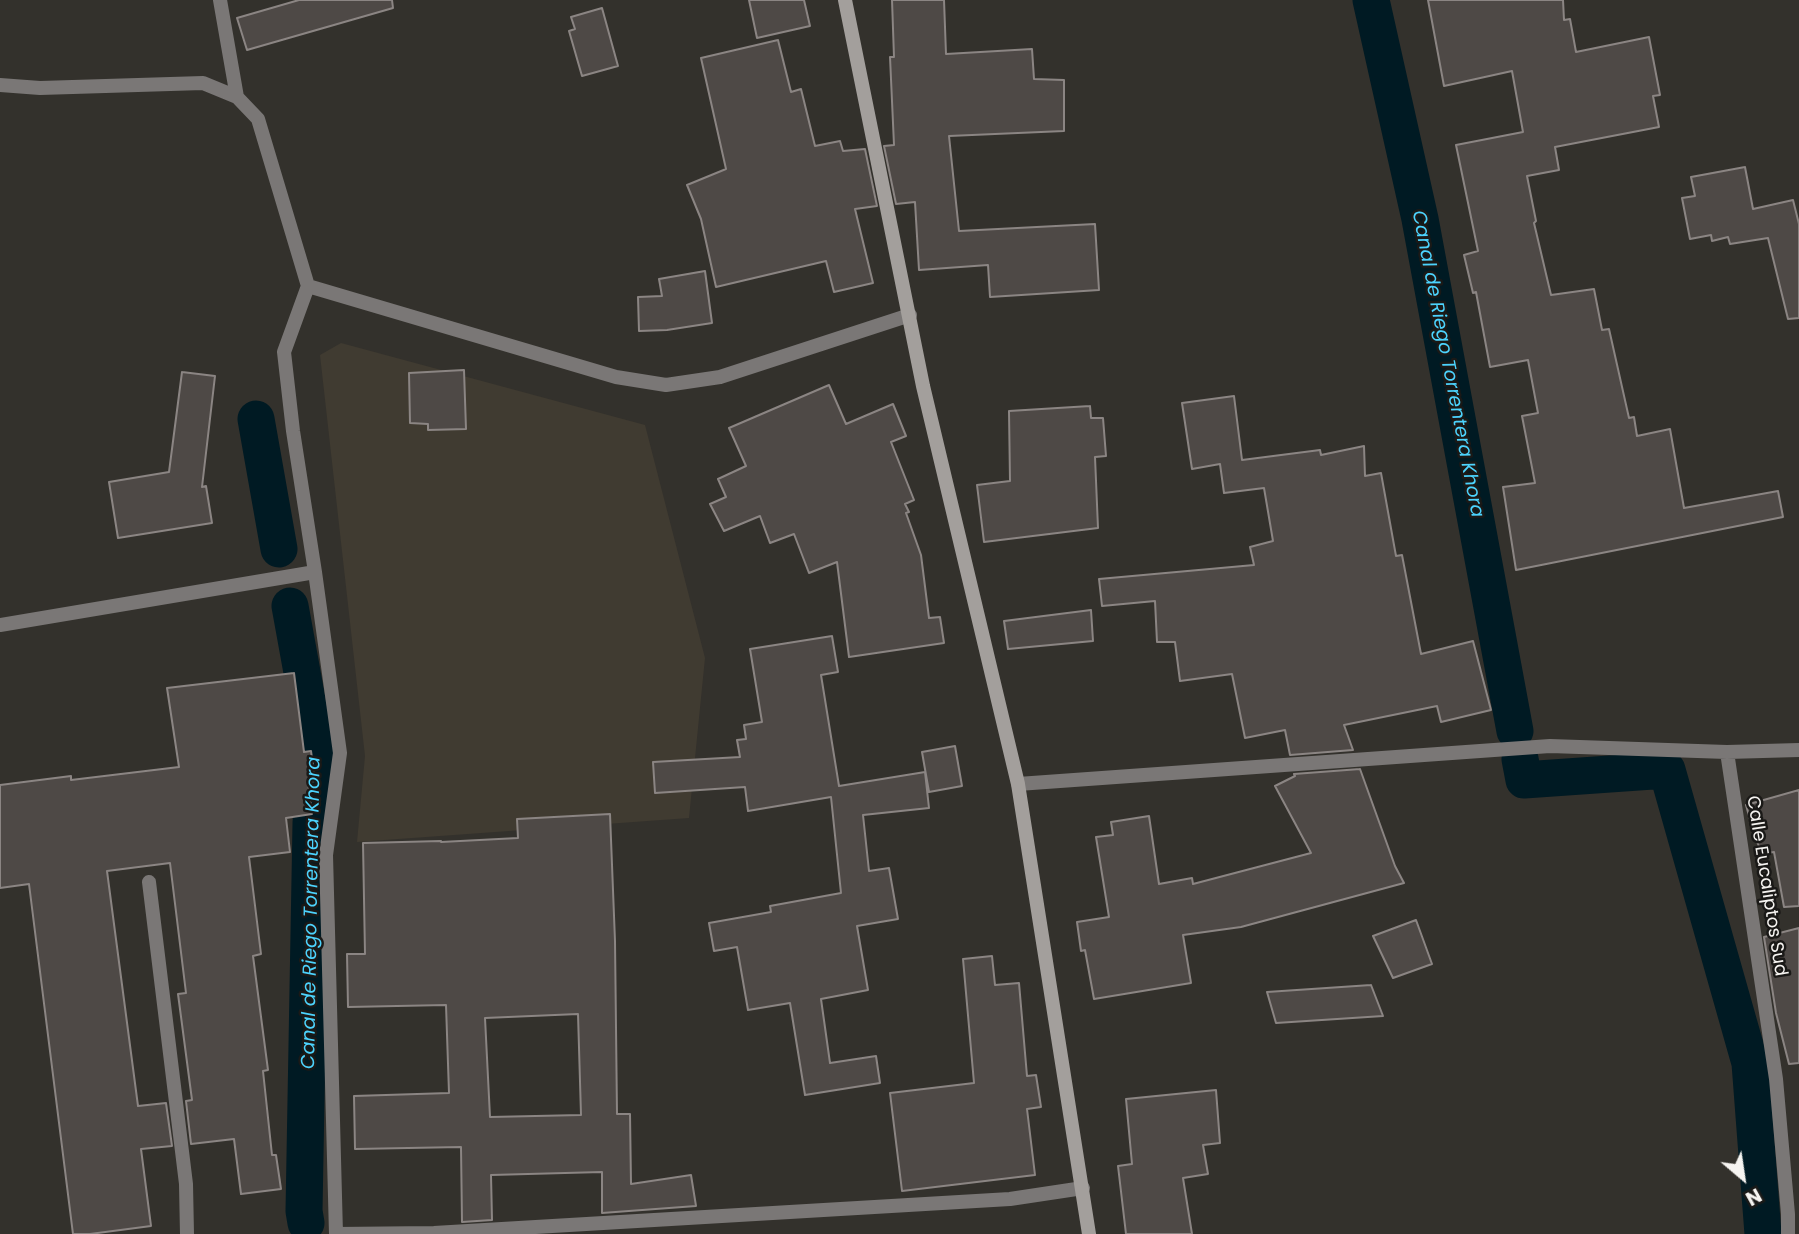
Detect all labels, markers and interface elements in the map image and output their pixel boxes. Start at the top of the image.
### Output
water label: Canal de Riego Torrentera Khora [1406,209,1488,519]
water label: Canal de Riego Torrentera Khora [298,757,326,1069]
street label: Calle Eucaliptos Sud [1741,794,1791,978]
north arrow [1708,1143,1778,1213]
text: N [1741,1182,1766,1212]

